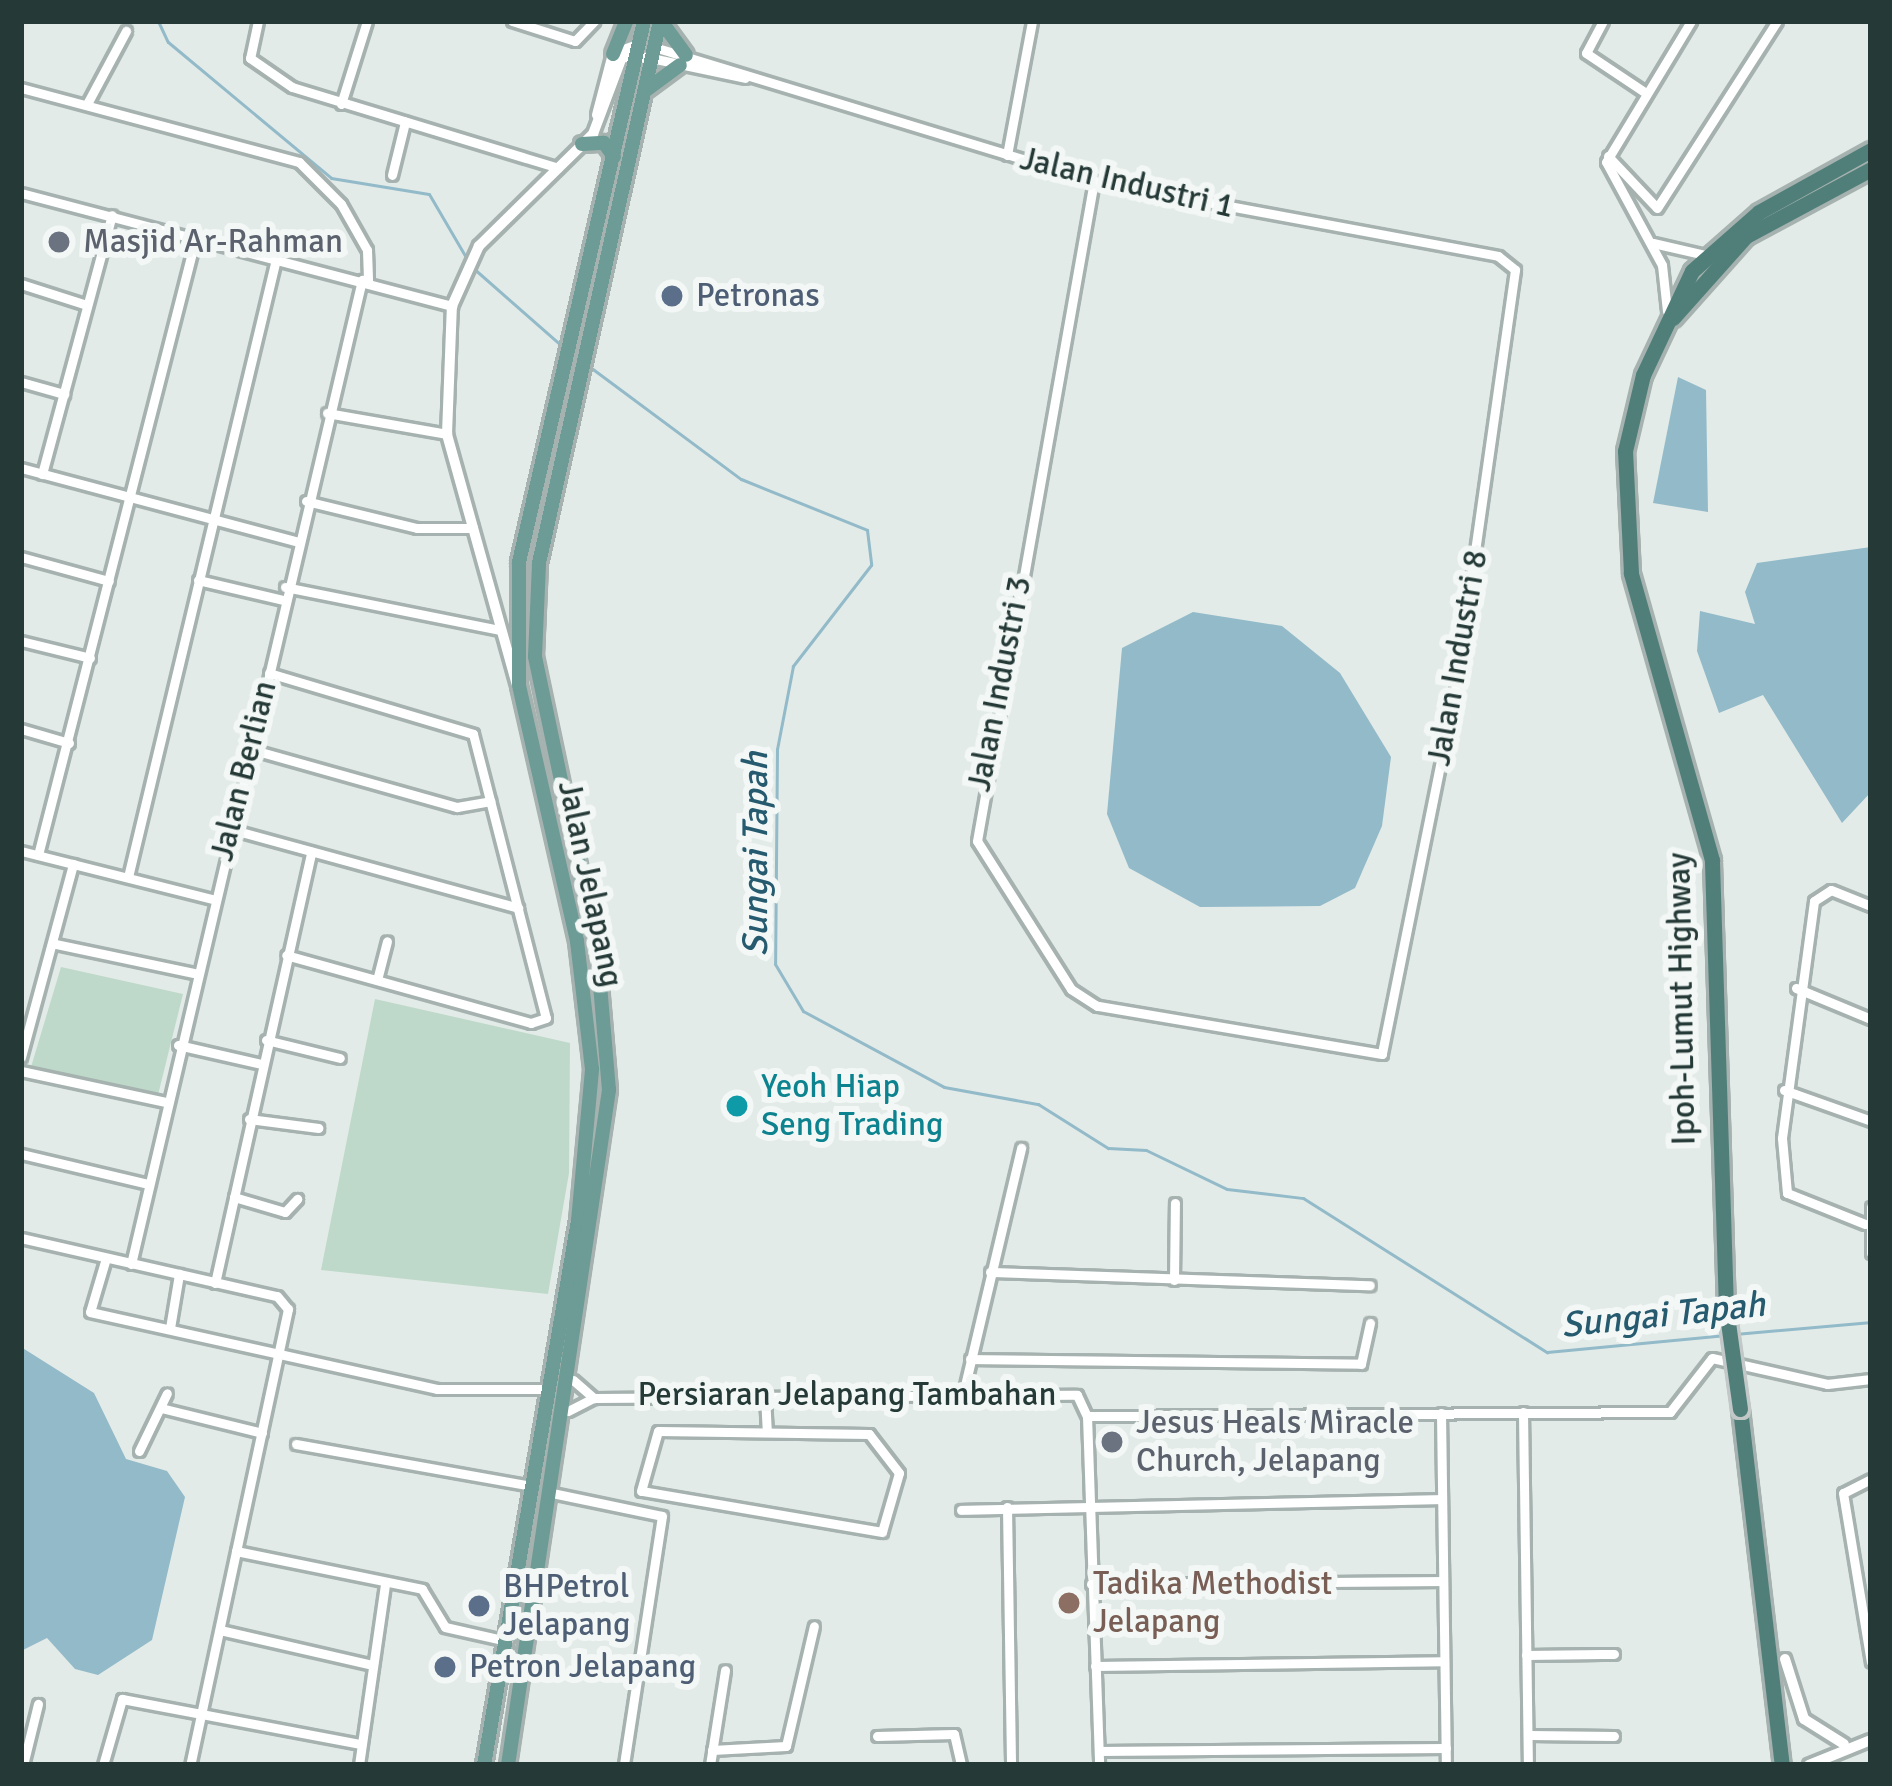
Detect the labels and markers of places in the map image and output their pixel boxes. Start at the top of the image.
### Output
place label: Masjid Ar-Rahman [83,222,343,262]
marker: Masjid Ar-Rahman [46,229,72,255]
place label: Petronas [696,276,820,316]
marker: Petronas [659,283,685,309]
place label: Yeoh Hiap Seng Trading [761,1067,943,1145]
marker: Yeoh Hiap Seng Trading [724,1093,750,1119]
place label: Jesus Heals Miracle Church, Jelapang [1136,1403,1414,1481]
marker: Jesus Heals Miracle Church, Jelapang [1099,1429,1125,1455]
place label: Tadika Methodist Jelapang [1093,1564,1332,1642]
place label: BHPetrol Jelapang [503,1567,630,1645]
marker: Tadika Methodist Jelapang [1056,1590,1082,1616]
marker: BHPetrol Jelapang [466,1593,492,1619]
place label: Petron Jelapang [469,1647,696,1687]
marker: Petron Jelapang [432,1654,458,1680]

